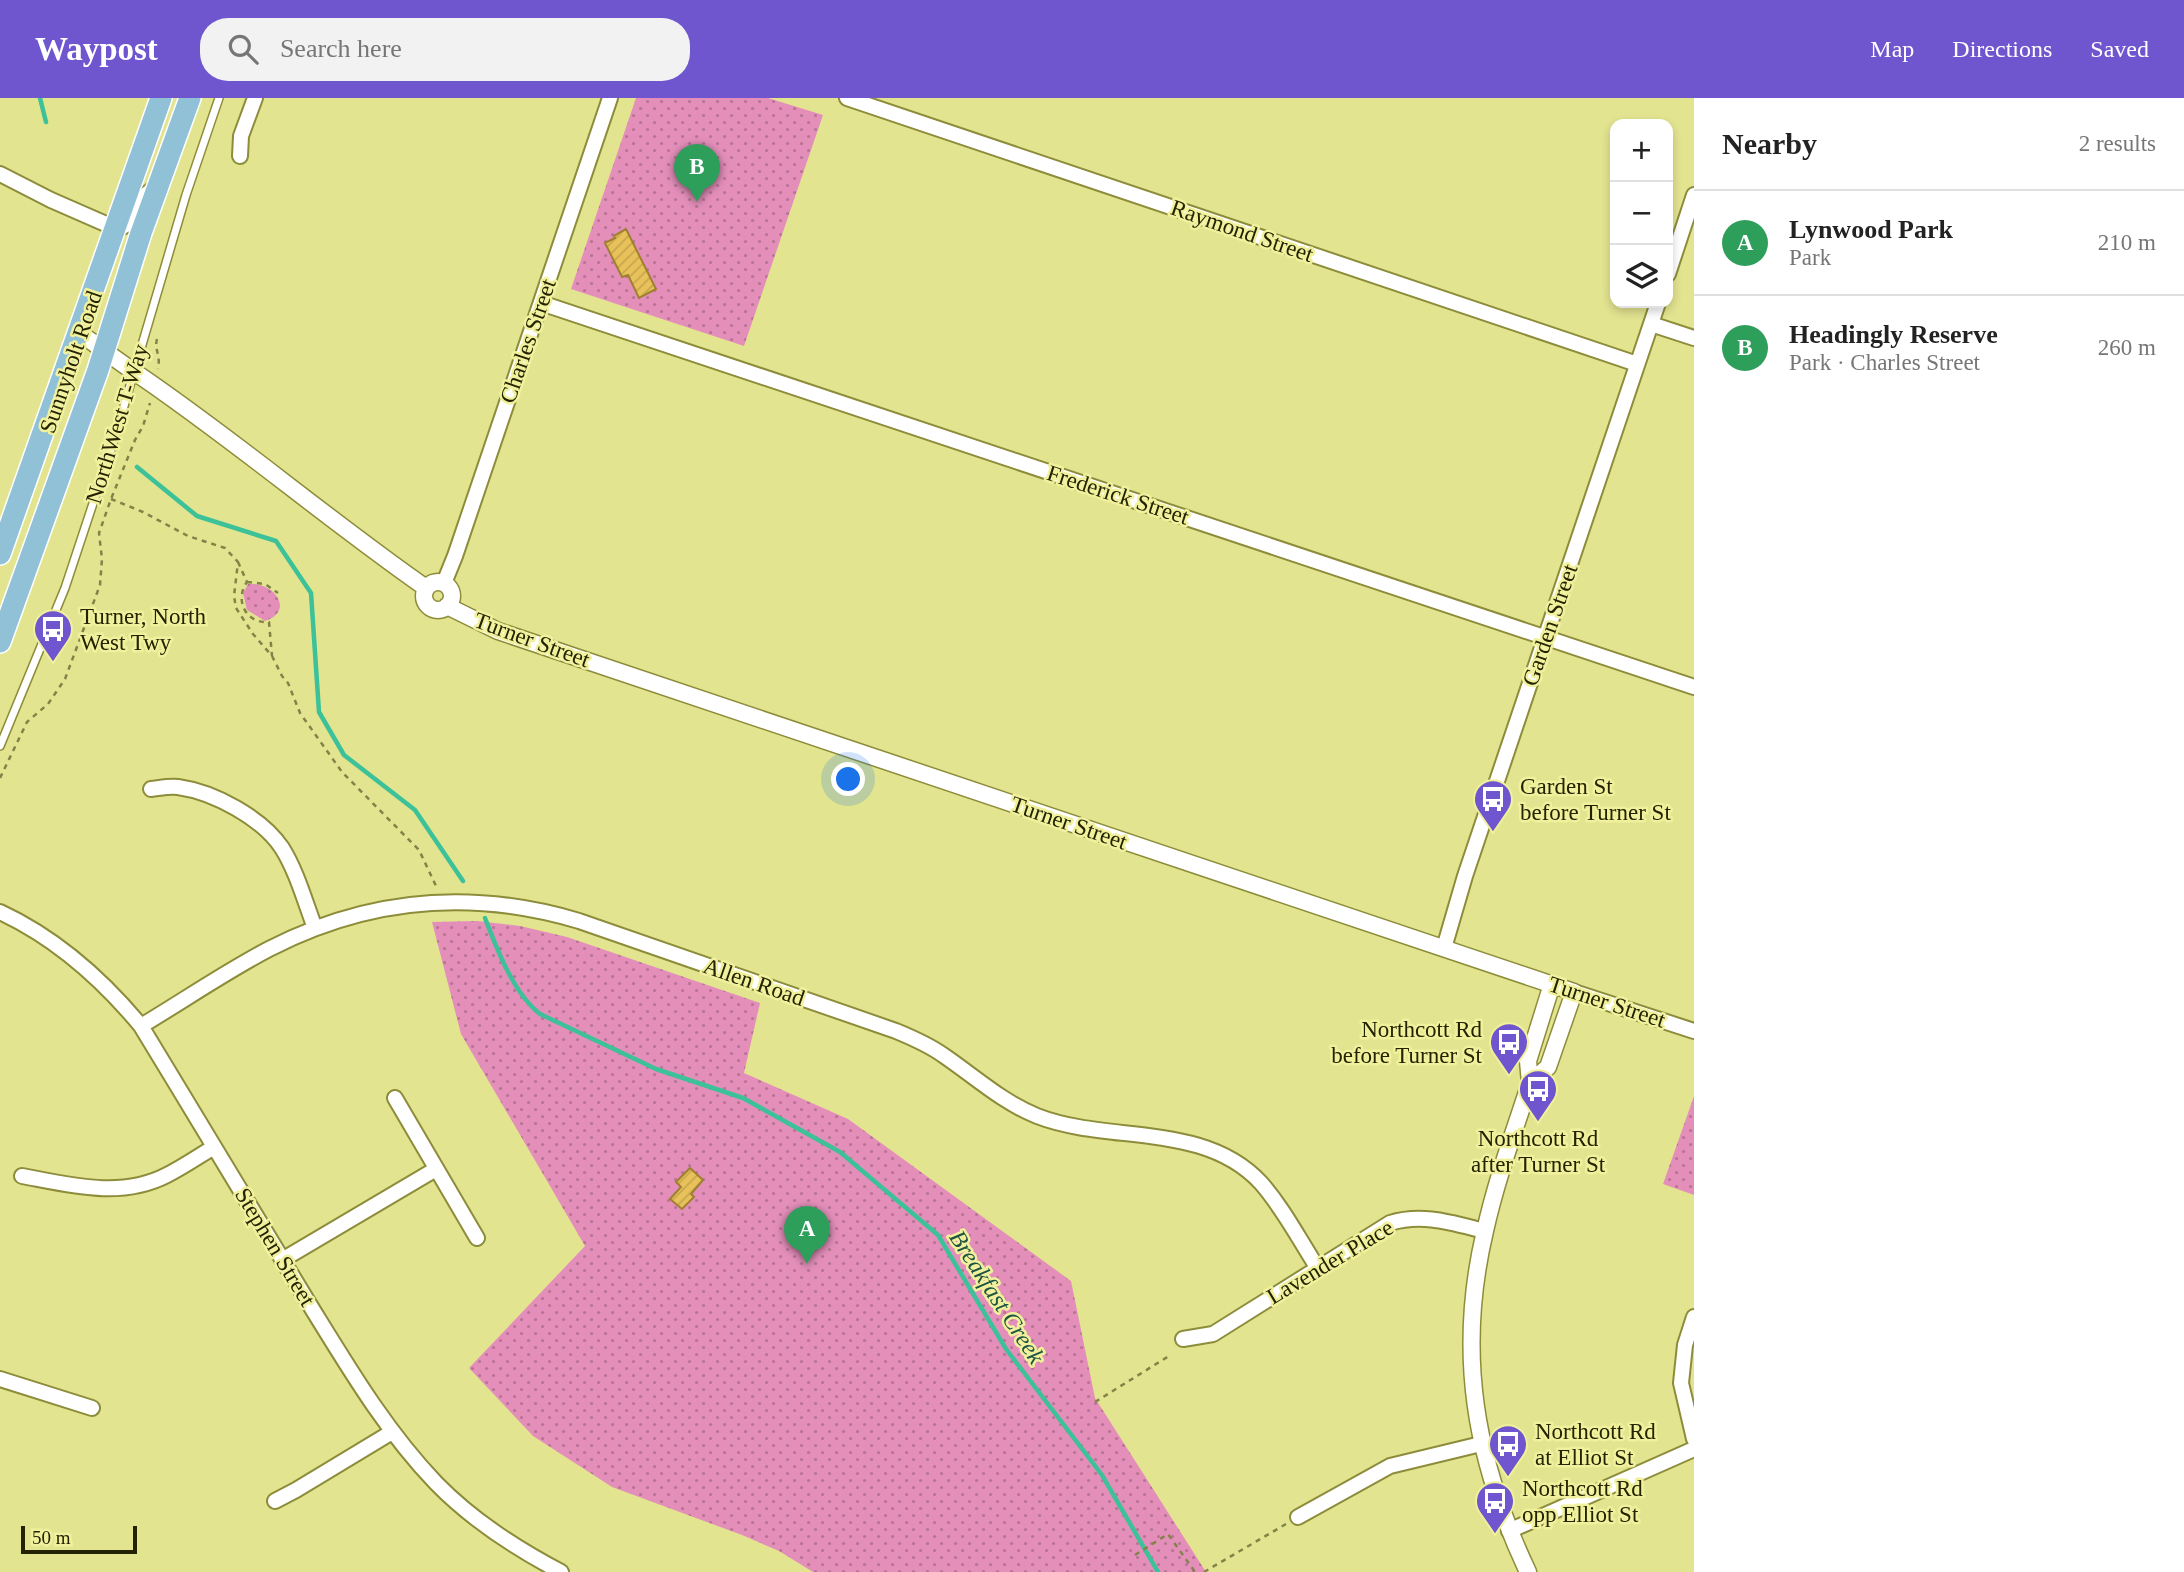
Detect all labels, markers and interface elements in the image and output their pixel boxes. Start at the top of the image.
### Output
search box [200,18,690,81]
icon: search [224,30,262,68]
text: Waypost [35,31,158,67]
text: Search here [280,34,402,63]
text: Map [1870,36,1914,62]
text: Directions [1952,36,2052,62]
text: Saved [2090,36,2149,62]
map controls [1610,119,1673,308]
button: + [1610,119,1673,182]
text: Nearby [1722,127,1817,160]
text: 2 results [2079,131,2156,156]
pin: B [674,144,720,202]
button: − [1610,182,1673,245]
street label: Raymond Street [1168,195,1317,267]
text: Lynwood Park [1789,215,1953,244]
text: A [1737,230,1753,255]
text: 210 m [2098,230,2156,255]
button: layers [1610,245,1673,308]
text: Park [1789,245,1831,270]
street label: Charles Street [495,275,561,406]
street label: Sunnyholt Road [35,287,107,436]
text: Headingly Reserve [1789,320,1998,349]
text: B [1737,335,1753,360]
text: 260 m [2098,335,2156,360]
street label: NorthWest T-Way [81,341,153,507]
text: Park · Charles Street [1789,350,1980,375]
street label: Frederick Street [1044,460,1193,530]
street label: Garden Street [1517,560,1583,689]
place label: Turner, North West Twy [80,604,207,655]
bus stop icon: Turner, North West Twy [32,608,74,663]
street label: Turner Street [471,608,594,673]
your location [831,762,865,796]
place label: Garden St before Turner St [1520,774,1671,825]
bus stop icon: Garden St before Turner St [1472,778,1514,833]
street label: Turner Street [1008,791,1131,855]
street label: Allen Road [700,953,808,1011]
street label: Turner Street [1546,971,1669,1033]
place label: Northcott Rd before Turner St [1331,1017,1483,1068]
bus stop icon: Northcott Rd before Turner St [1488,1021,1530,1076]
bus stop icon: Northcott Rd after Turner St [1517,1068,1559,1123]
place label: Northcott Rd after Turner St [1471,1126,1606,1177]
street label: Stephen Street [230,1183,320,1311]
pin: A [784,1206,830,1264]
street label: Lavender Place [1263,1215,1397,1309]
water label: Breakfast Creek [944,1226,1050,1369]
place label: Northcott Rd at Elliot St [1535,1419,1656,1470]
bus stop icon: Northcott Rd at Elliot St [1487,1423,1529,1478]
place label: Northcott Rd opp Elliot St [1522,1476,1643,1527]
bus stop icon: Northcott Rd opp Elliot St [1474,1480,1516,1535]
scale bar [21,1523,136,1555]
text: 50 m [32,1527,71,1548]

